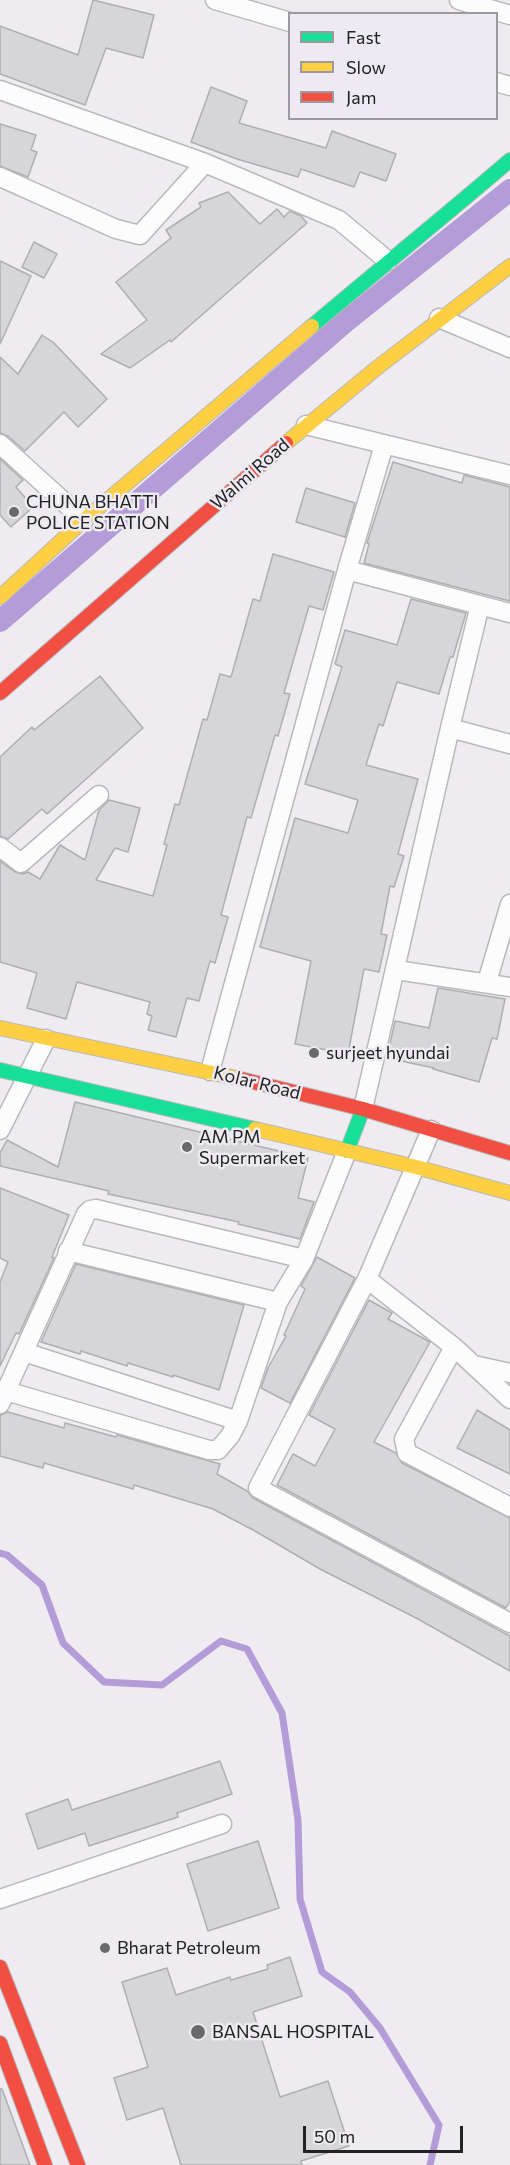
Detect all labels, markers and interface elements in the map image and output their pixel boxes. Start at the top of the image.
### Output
legend [288,12,498,120]
text: Fast [346,26,381,48]
text: Slow [346,56,386,78]
text: Jam [346,86,376,108]
street label: Walmi Road [206,434,294,514]
place label: CHUNA BHATTI POLICE STATION [26,491,170,534]
marker: CHUNA BHATTI POLICE STATION [7,505,21,519]
place label: surjeet hyundai [326,1042,450,1064]
marker: surjeet hyundai [307,1046,321,1060]
street label: Kolar Road [211,1062,303,1104]
place label: AM PM Supermarket [199,1126,305,1168]
marker: AM PM Supermarket [180,1140,194,1154]
place label: Bharat Petroleum [117,1937,261,1959]
marker: Bharat Petroleum [98,1941,112,1955]
place label: BANSAL HOSPITAL [212,2021,374,2043]
marker: BANSAL HOSPITAL [189,2023,207,2041]
scale bar [306,2114,466,2152]
text: 50 m [314,2125,355,2147]

